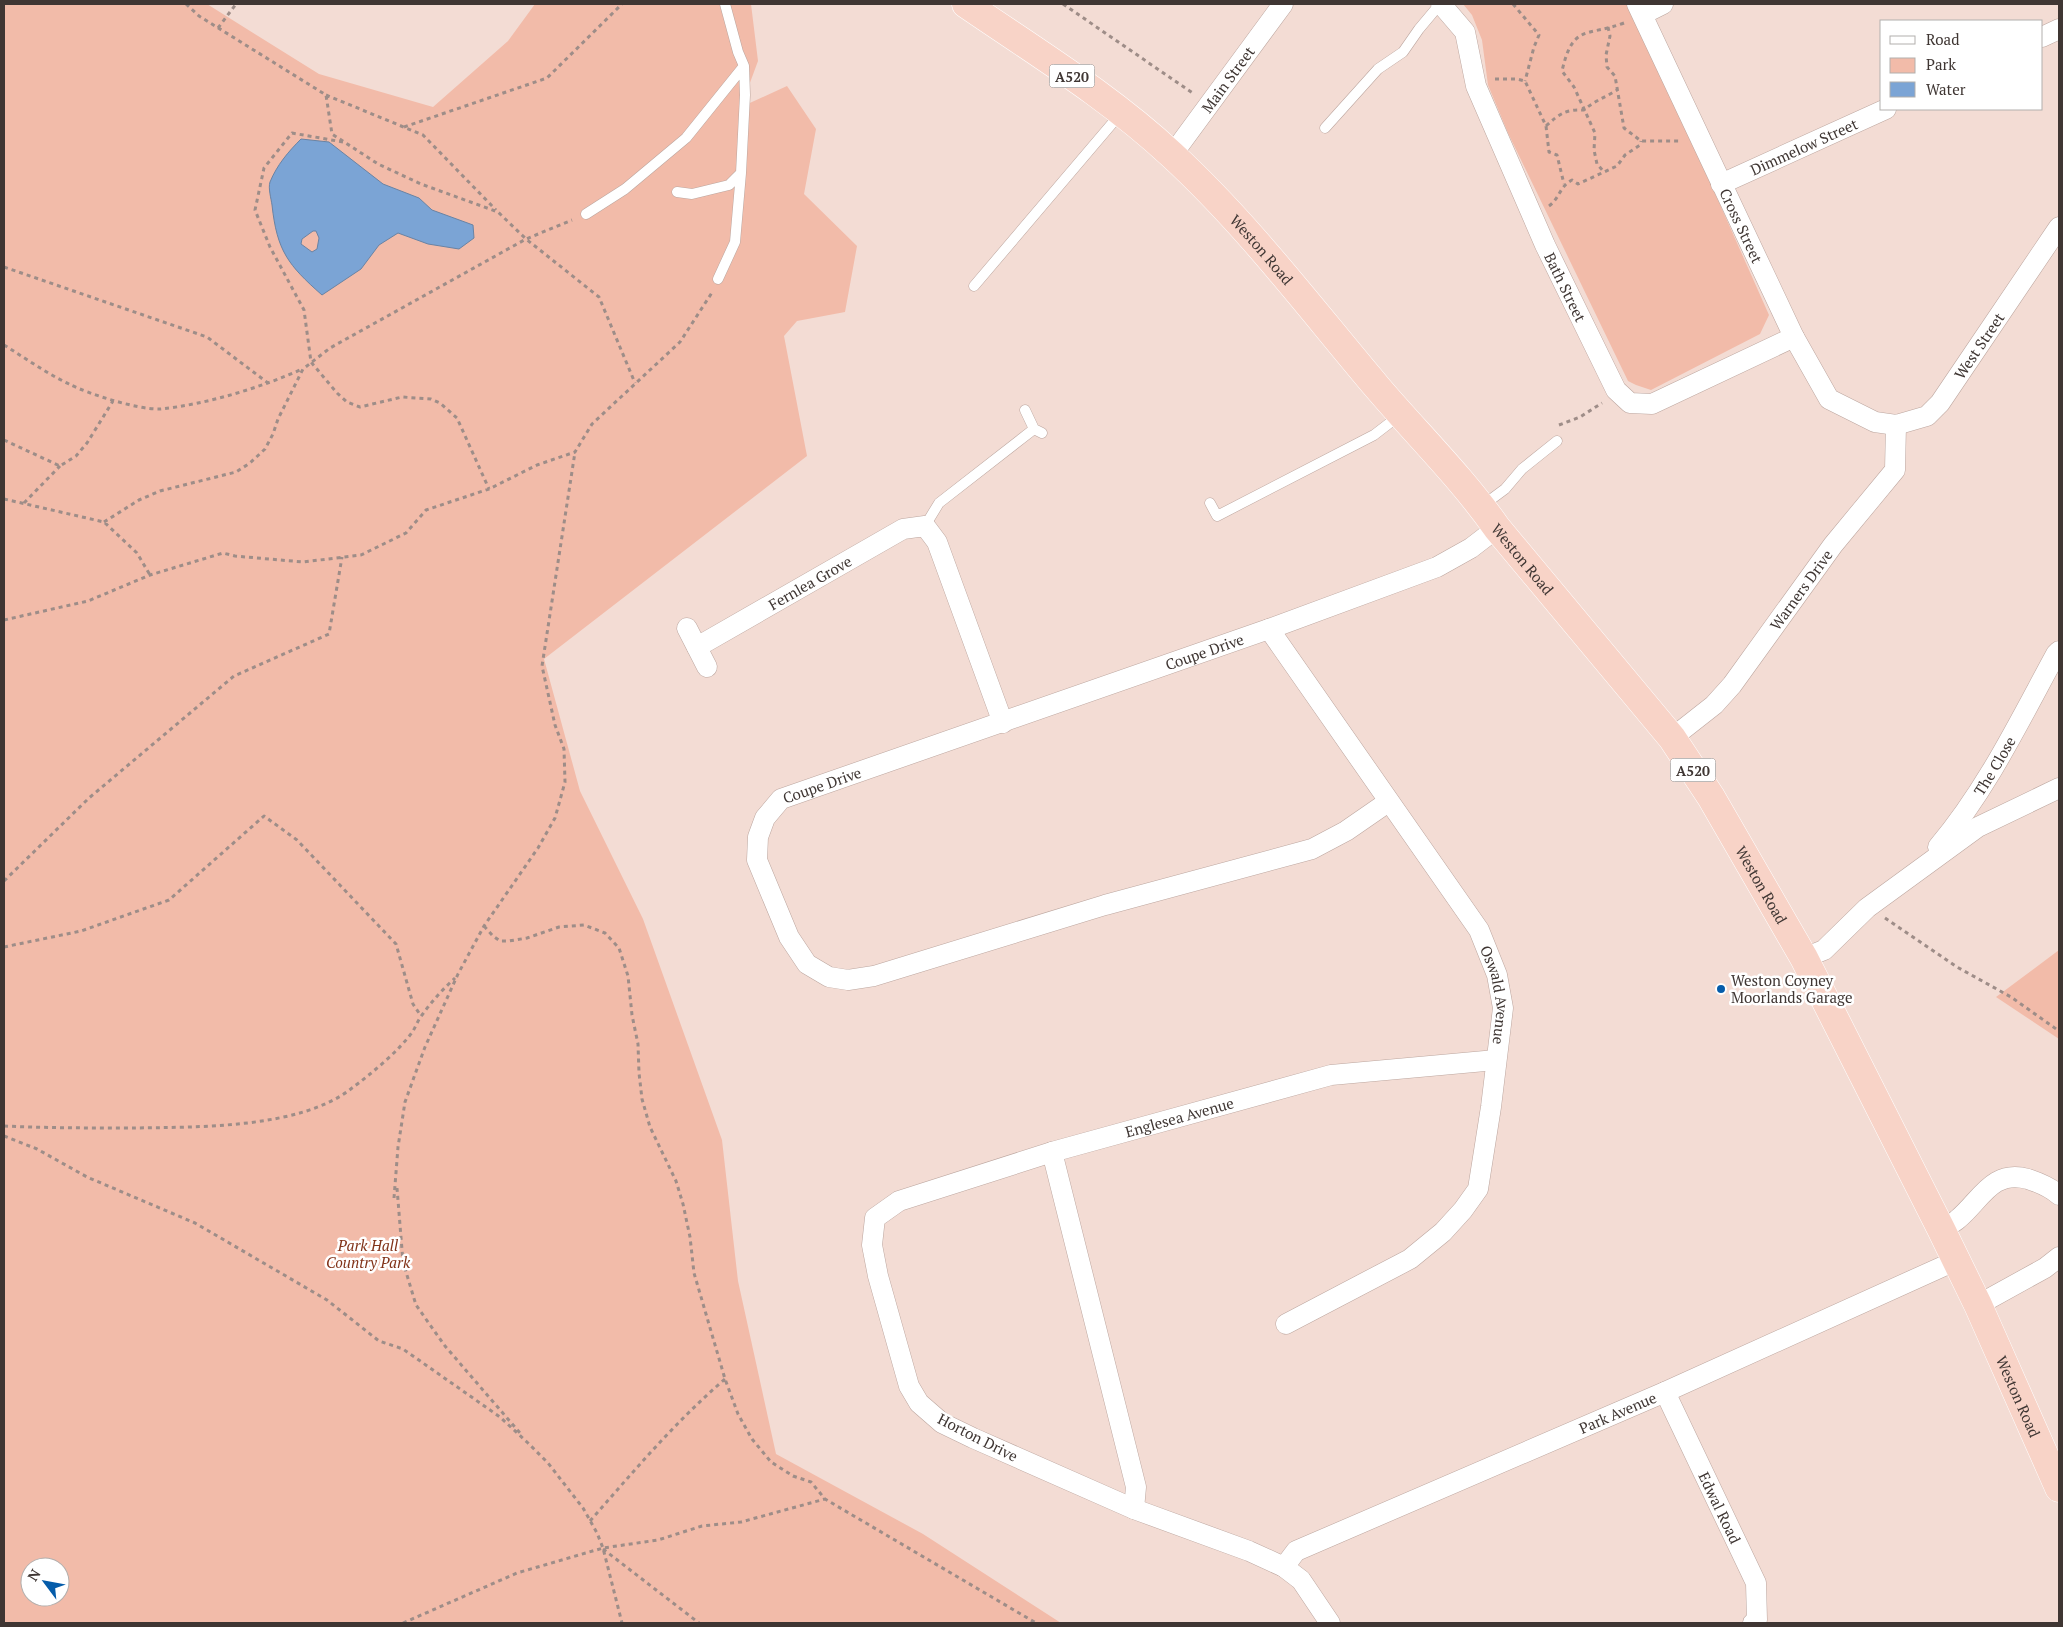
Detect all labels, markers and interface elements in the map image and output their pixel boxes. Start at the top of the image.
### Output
legend [1880,20,2043,110]
text: Road [1926,29,1959,49]
street label: Main Street [1197,42,1259,117]
text: Park [1926,54,1956,74]
road number: A520 [1050,64,1094,88]
text: Water [1926,79,1966,99]
street label: Dimmelow Street [1747,113,1861,179]
street label: Cross Street [1715,185,1768,267]
street label: Weston Road [1226,210,1298,289]
street label: Bath Street [1540,249,1591,325]
street label: West Street [1949,308,2009,383]
street label: Weston Road [1487,519,1558,599]
street label: Warners Drive [1765,545,1837,634]
street label: Fernlea Grove [765,551,855,614]
street label: Coupe Drive [1163,629,1246,674]
street label: The Close [1969,732,2020,799]
road number: A520 [1670,758,1716,782]
street label: Coupe Drive [780,762,864,808]
street label: Weston Road [1731,842,1792,927]
street label: Oswald Avenue [1476,942,1513,1046]
place label: Weston Coyney Moorlands Garage [1731,970,1853,1007]
marker: Weston Coyney Moorlands Garage [1715,983,1727,995]
street label: Englesea Avenue [1123,1092,1236,1141]
park label: Park Hall Country Park [326,1235,411,1272]
street label: Weston Road [1992,1353,2045,1440]
street label: Park Avenue [1576,1387,1659,1438]
street label: Horton Drive [935,1408,1021,1466]
street label: Edwal Road [1694,1468,1746,1547]
north arrow [20,1557,70,1607]
text: N [23,1565,45,1584]

